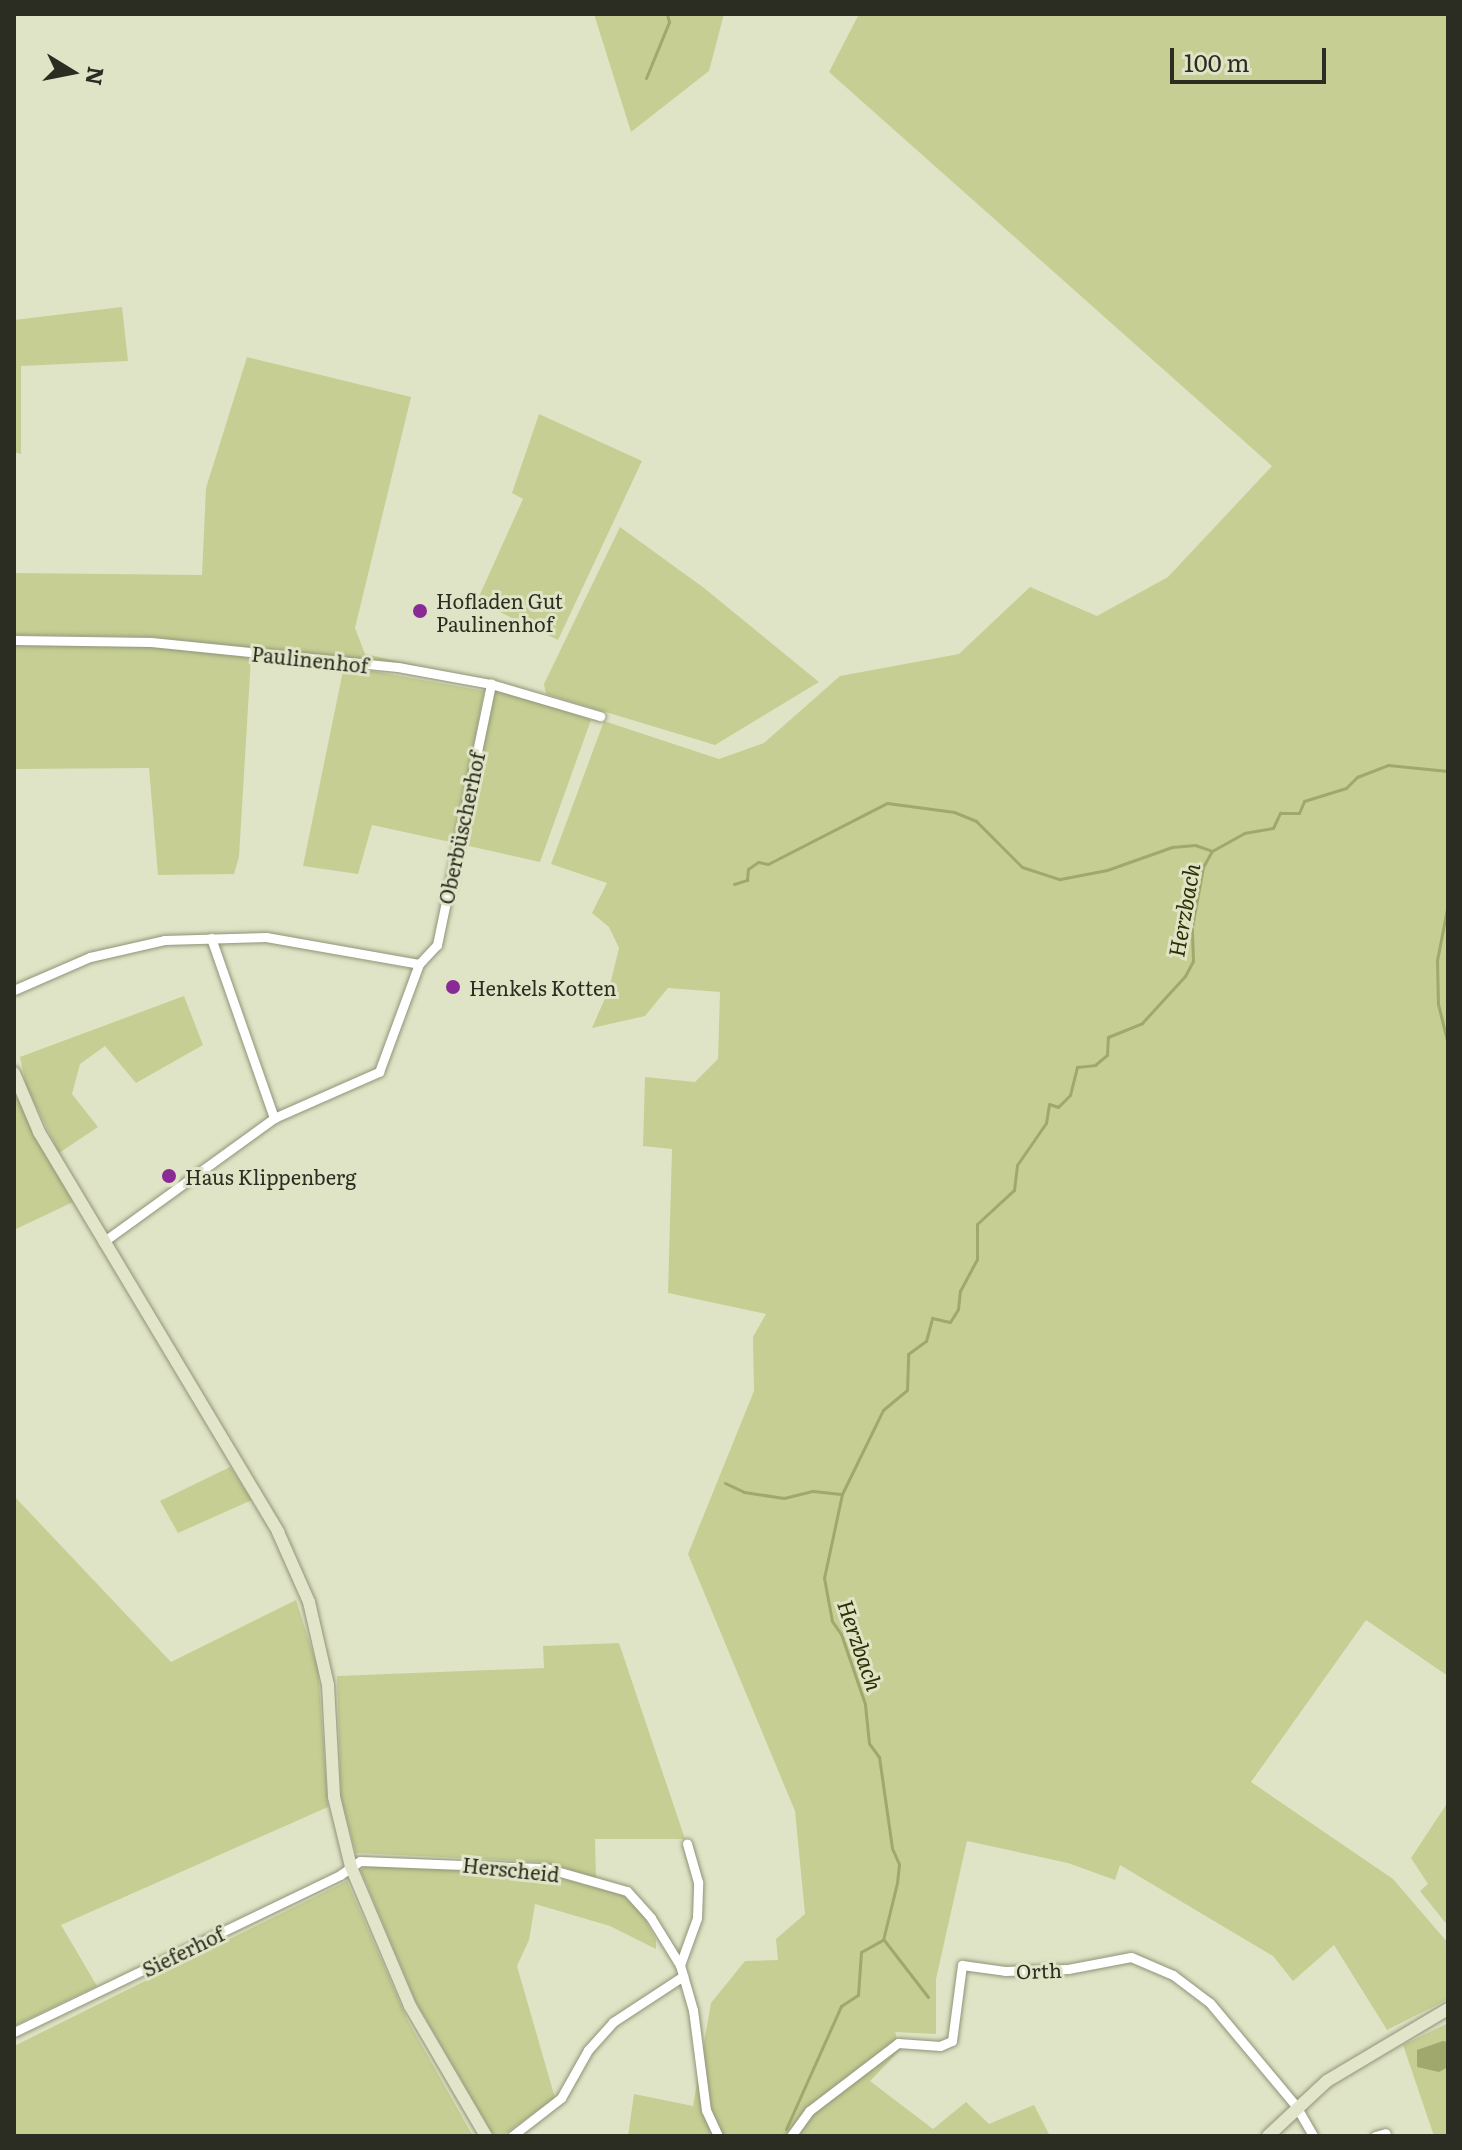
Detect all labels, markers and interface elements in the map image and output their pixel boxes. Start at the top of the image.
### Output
north arrow [32,32,112,112]
scale bar [1174,32,1330,82]
text: 100 m [1184,44,1250,79]
text: N [78,64,114,88]
place label: Hofladen Gut Paulinenhof [436,588,563,635]
marker: Hofladen Gut Paulinenhof [411,602,429,620]
street label: Paulinenhof [250,641,370,677]
street label: Oberbüscherhof [433,750,489,906]
water label: Herzbach [1162,861,1204,959]
place label: Henkels Kotten [469,975,616,999]
marker: Henkels Kotten [444,978,462,996]
place label: Haus Klippenberg [185,1164,356,1188]
marker: Haus Klippenberg [160,1167,178,1185]
water label: Herzbach [833,1596,889,1694]
street label: Herscheid [461,1852,561,1886]
street label: Sieferhof [138,1921,228,1981]
street label: Orth [1016,1957,1062,1983]

